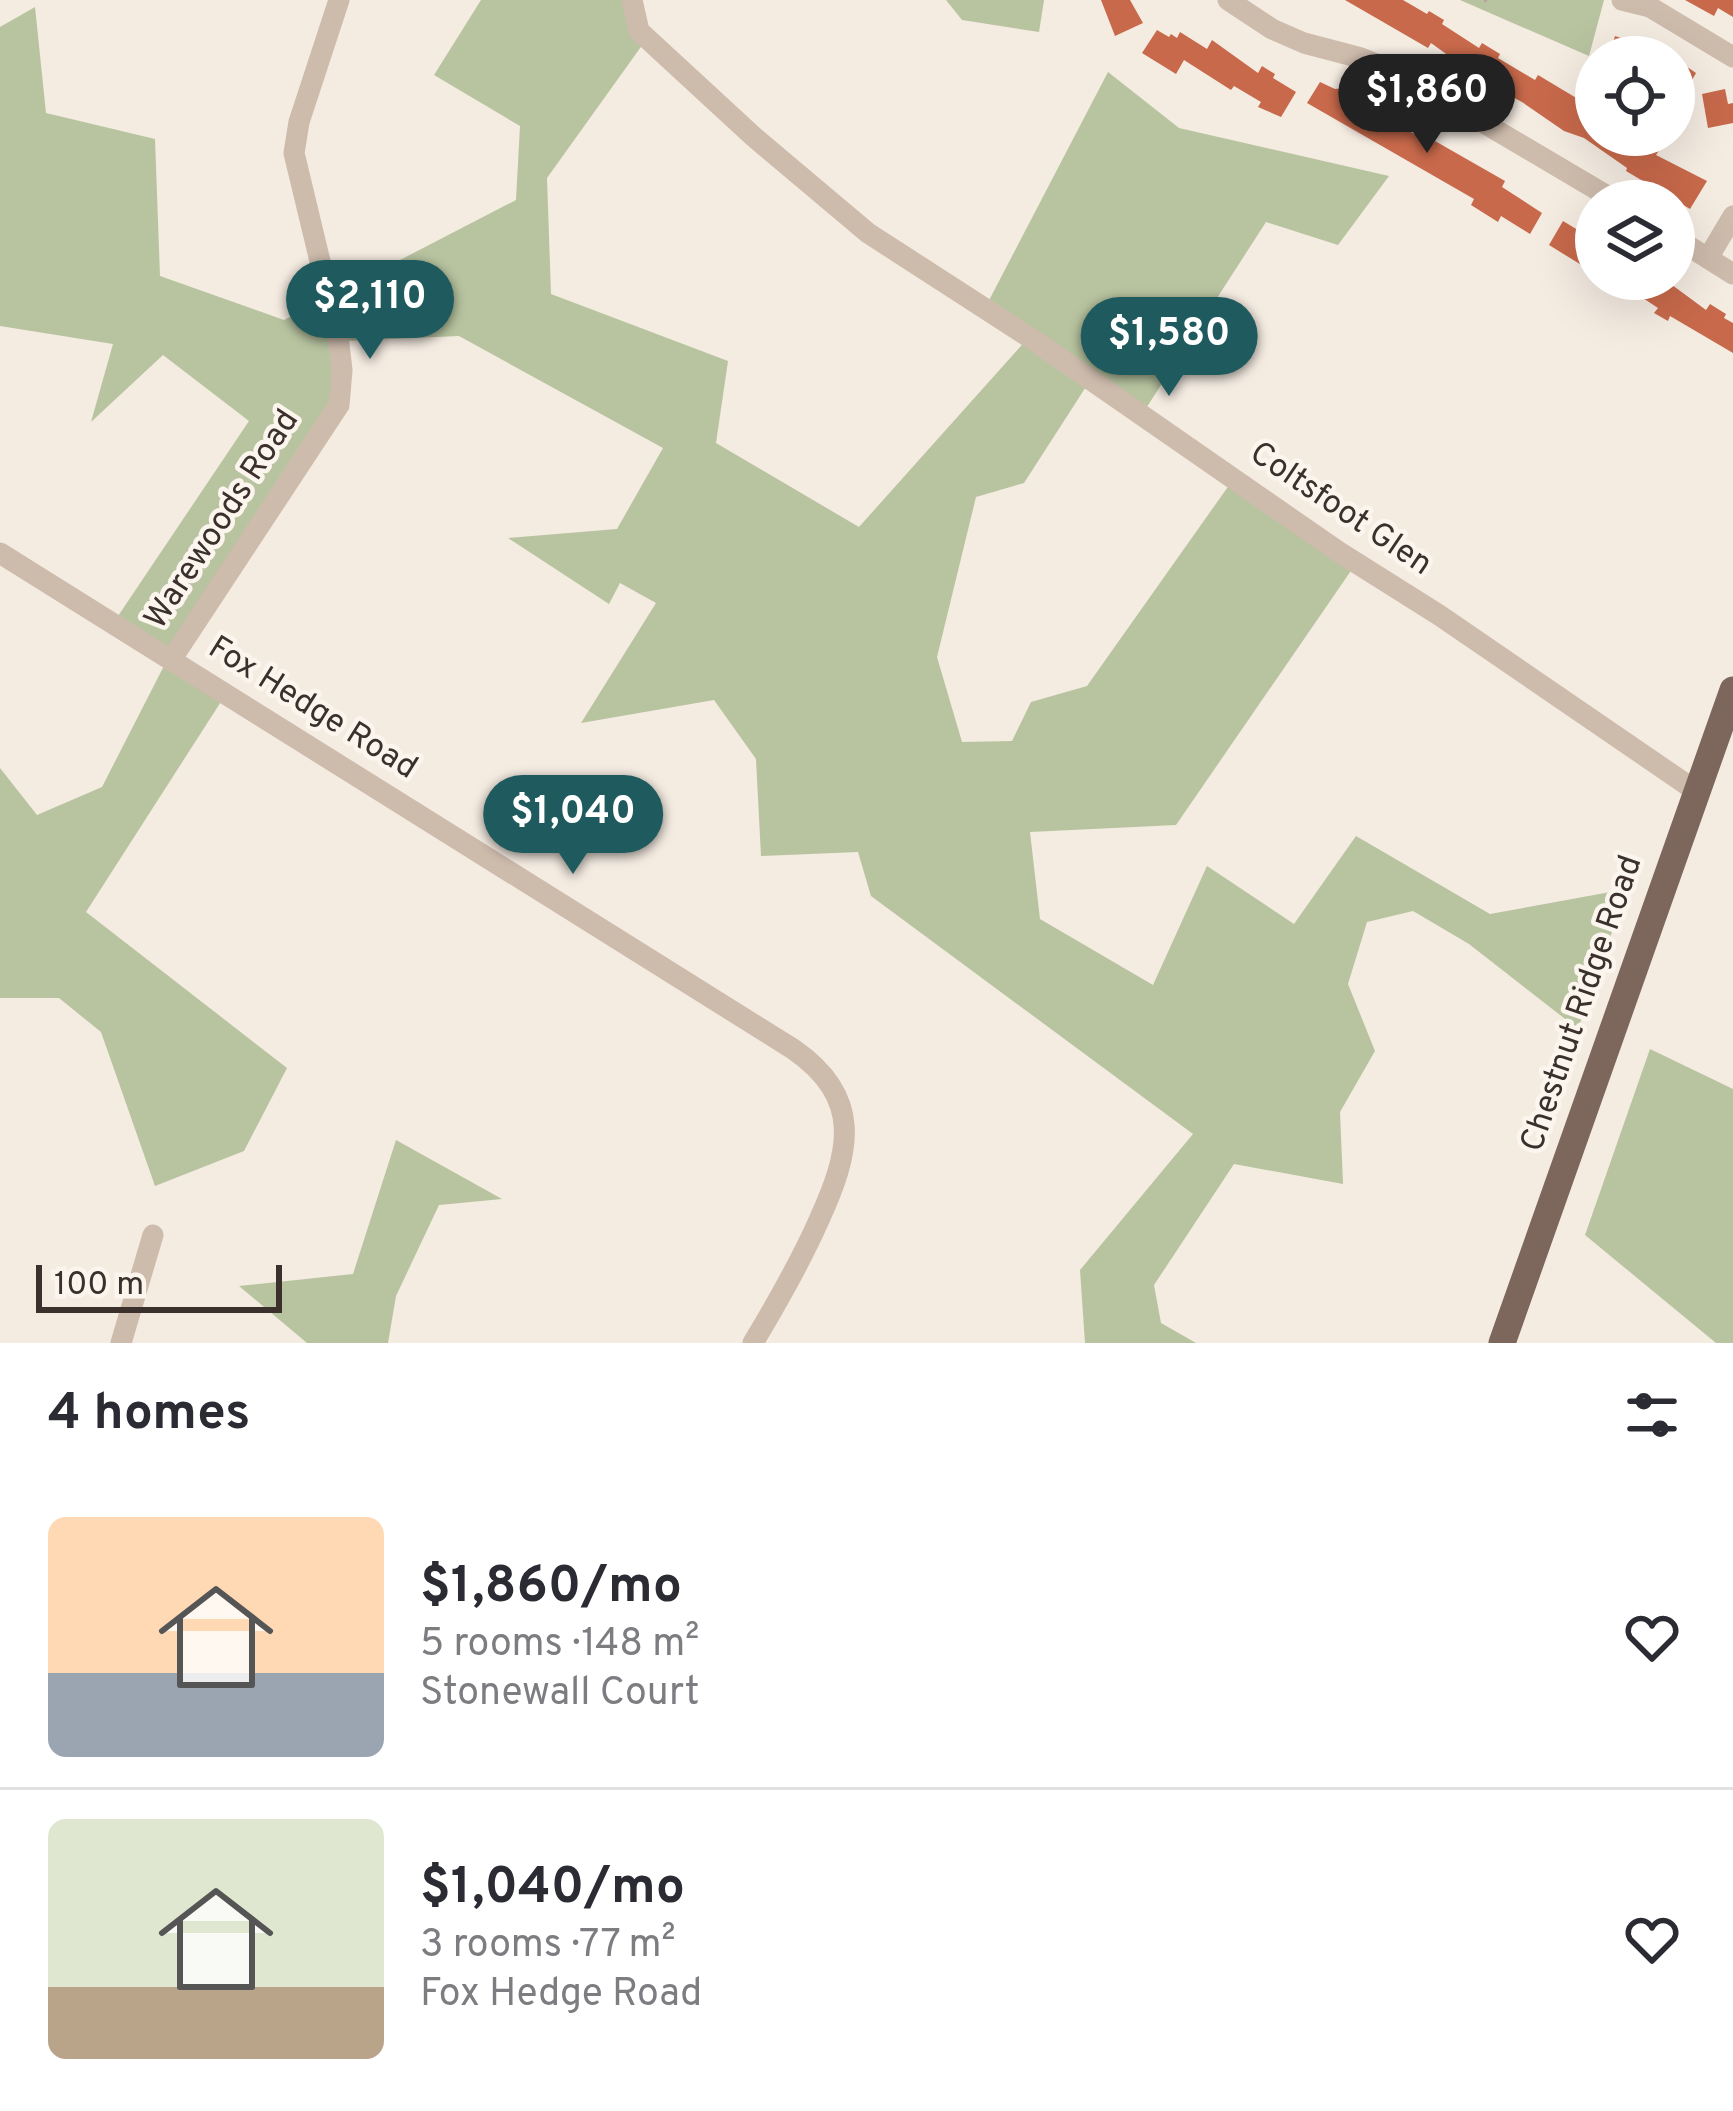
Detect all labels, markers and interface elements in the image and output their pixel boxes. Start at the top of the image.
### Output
map controls [1575,36,1695,300]
button: locate [1575,36,1695,156]
pin: $1,860 [1329,54,1525,156]
text: $1,860 [1365,68,1489,117]
button: layers [1575,180,1695,300]
pin: $2,110 [272,260,468,362]
text: $2,110 [313,274,427,323]
pin: $1,580 [1071,297,1267,399]
text: $1,580 [1108,311,1230,360]
street label: Warewoods Road [136,402,310,638]
street label: Coltsfoot Glen [1241,433,1439,587]
street label: Fox Hedge Road [200,628,424,790]
pin: $1,040 [475,775,671,877]
text: $1,040 [510,789,636,838]
street label: Chestnut Ridge Road [1513,850,1653,1158]
scale bar [36,1259,282,1312]
text: 100 m [54,1265,144,1307]
icon: filters [1619,1382,1685,1448]
text: 4 homes [48,1383,250,1448]
text: $1,860/mo [420,1556,682,1621]
icon: home [144,1565,288,1709]
icon: heart [1619,1604,1685,1670]
text: 5 rooms · 148 m² [420,1621,699,1670]
text: Stonewall Court [420,1670,700,1719]
text: $1,040/mo [420,1857,685,1922]
icon: home [144,1867,288,2011]
icon: heart [1619,1906,1685,1972]
text: 3 rooms · 77 m² [420,1922,676,1971]
text: Fox Hedge Road [420,1971,702,2020]

